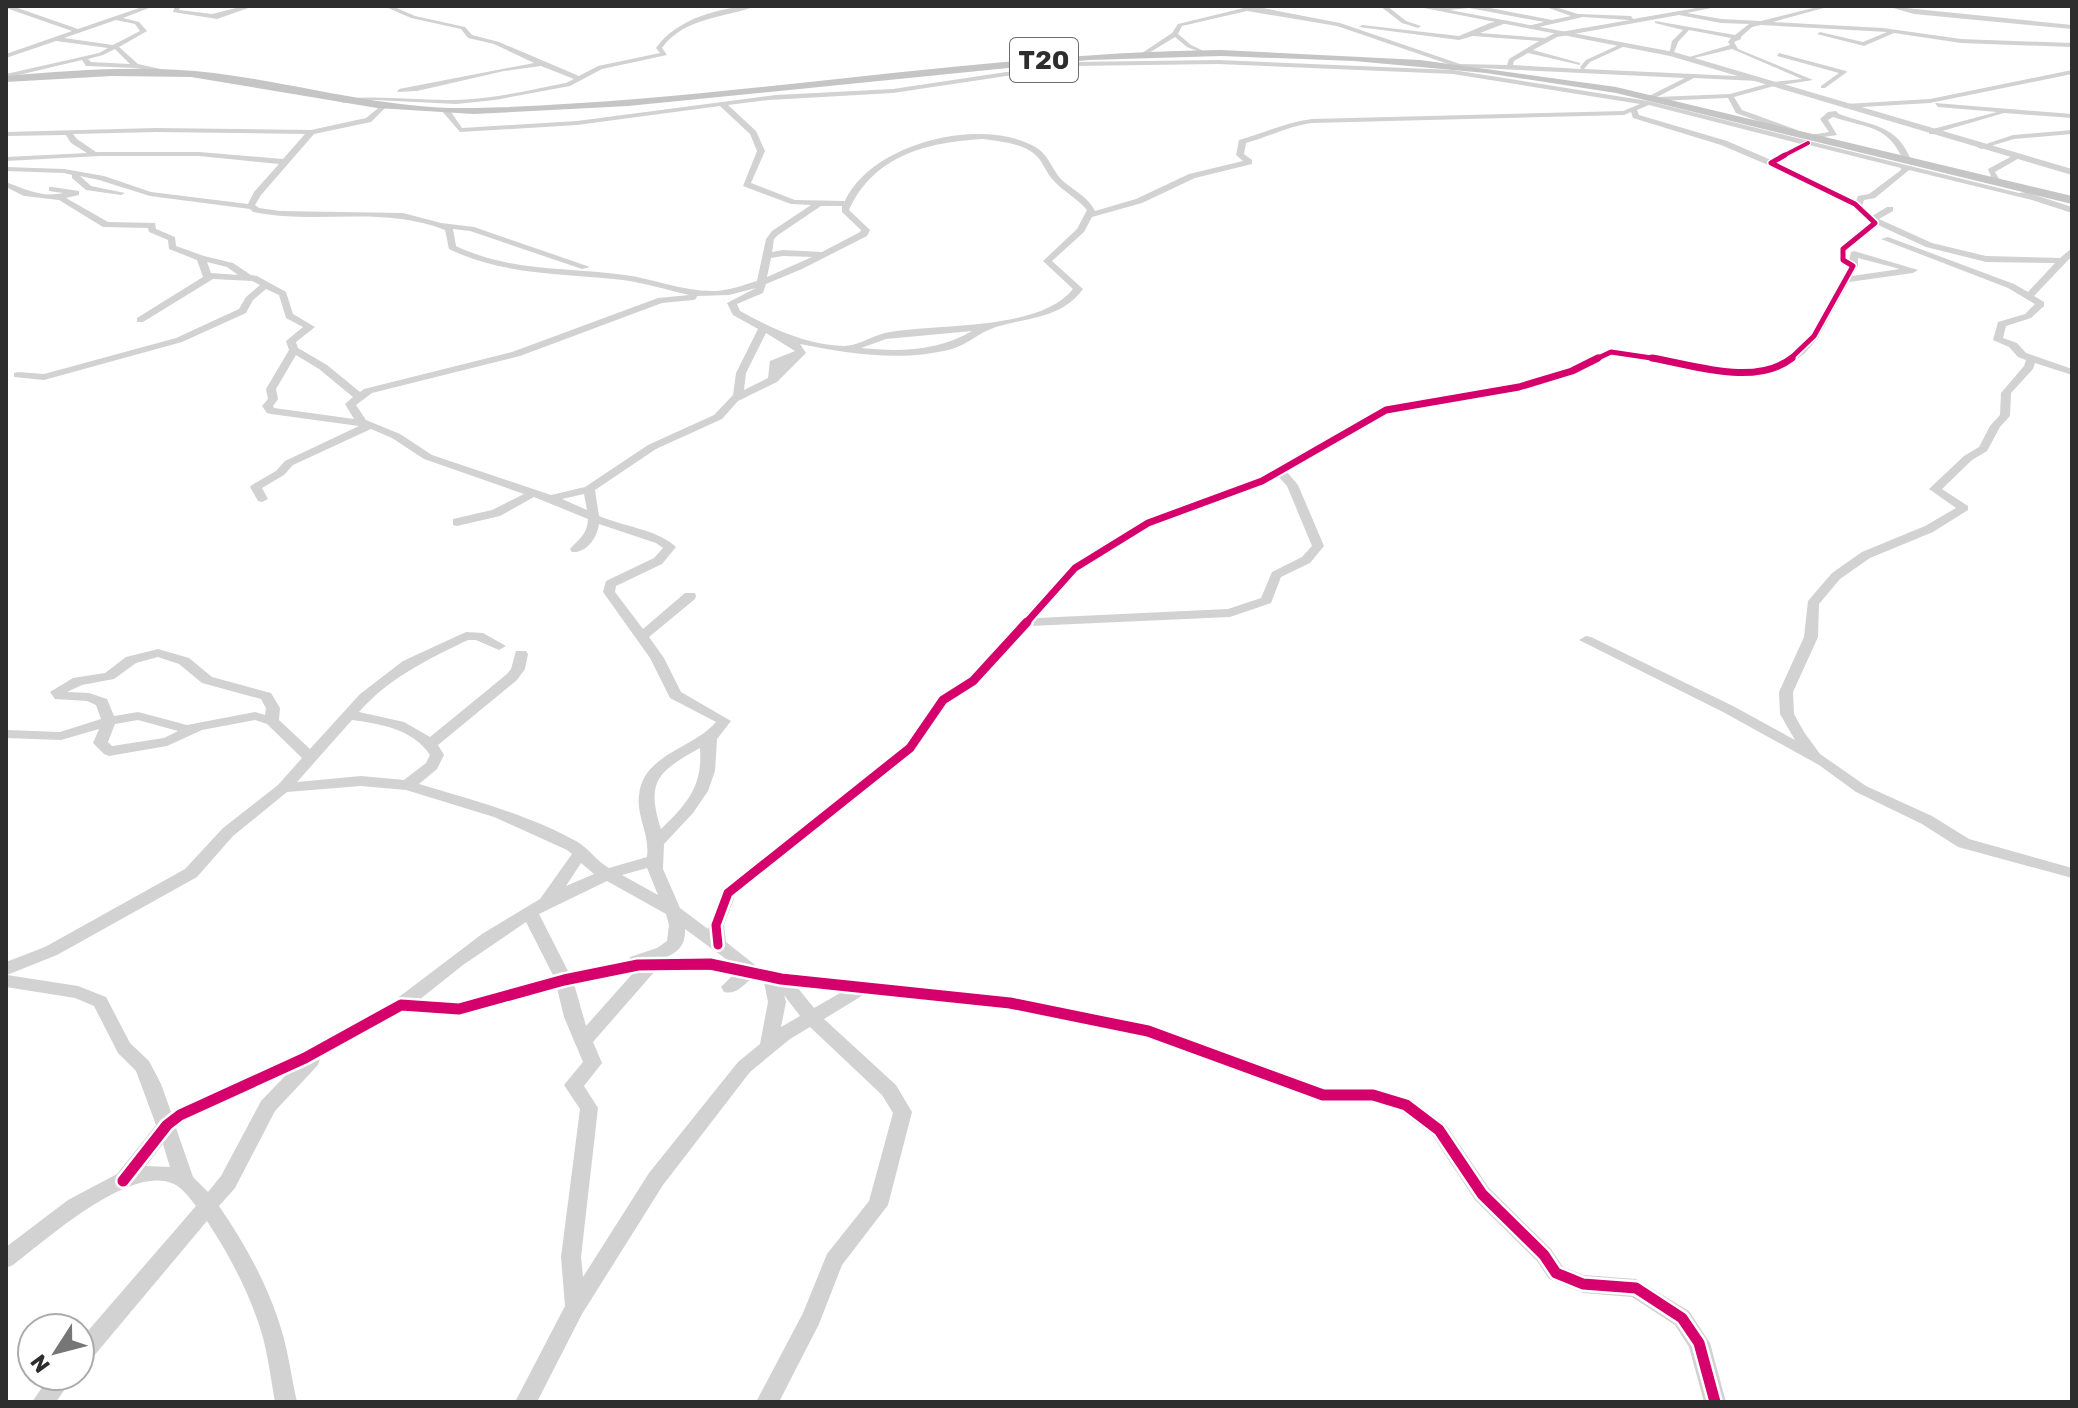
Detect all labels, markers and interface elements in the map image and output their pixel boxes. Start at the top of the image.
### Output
road number: T20 [1010,38,1078,82]
north arrow [16,1312,96,1392]
text: N [25,1349,56,1378]

